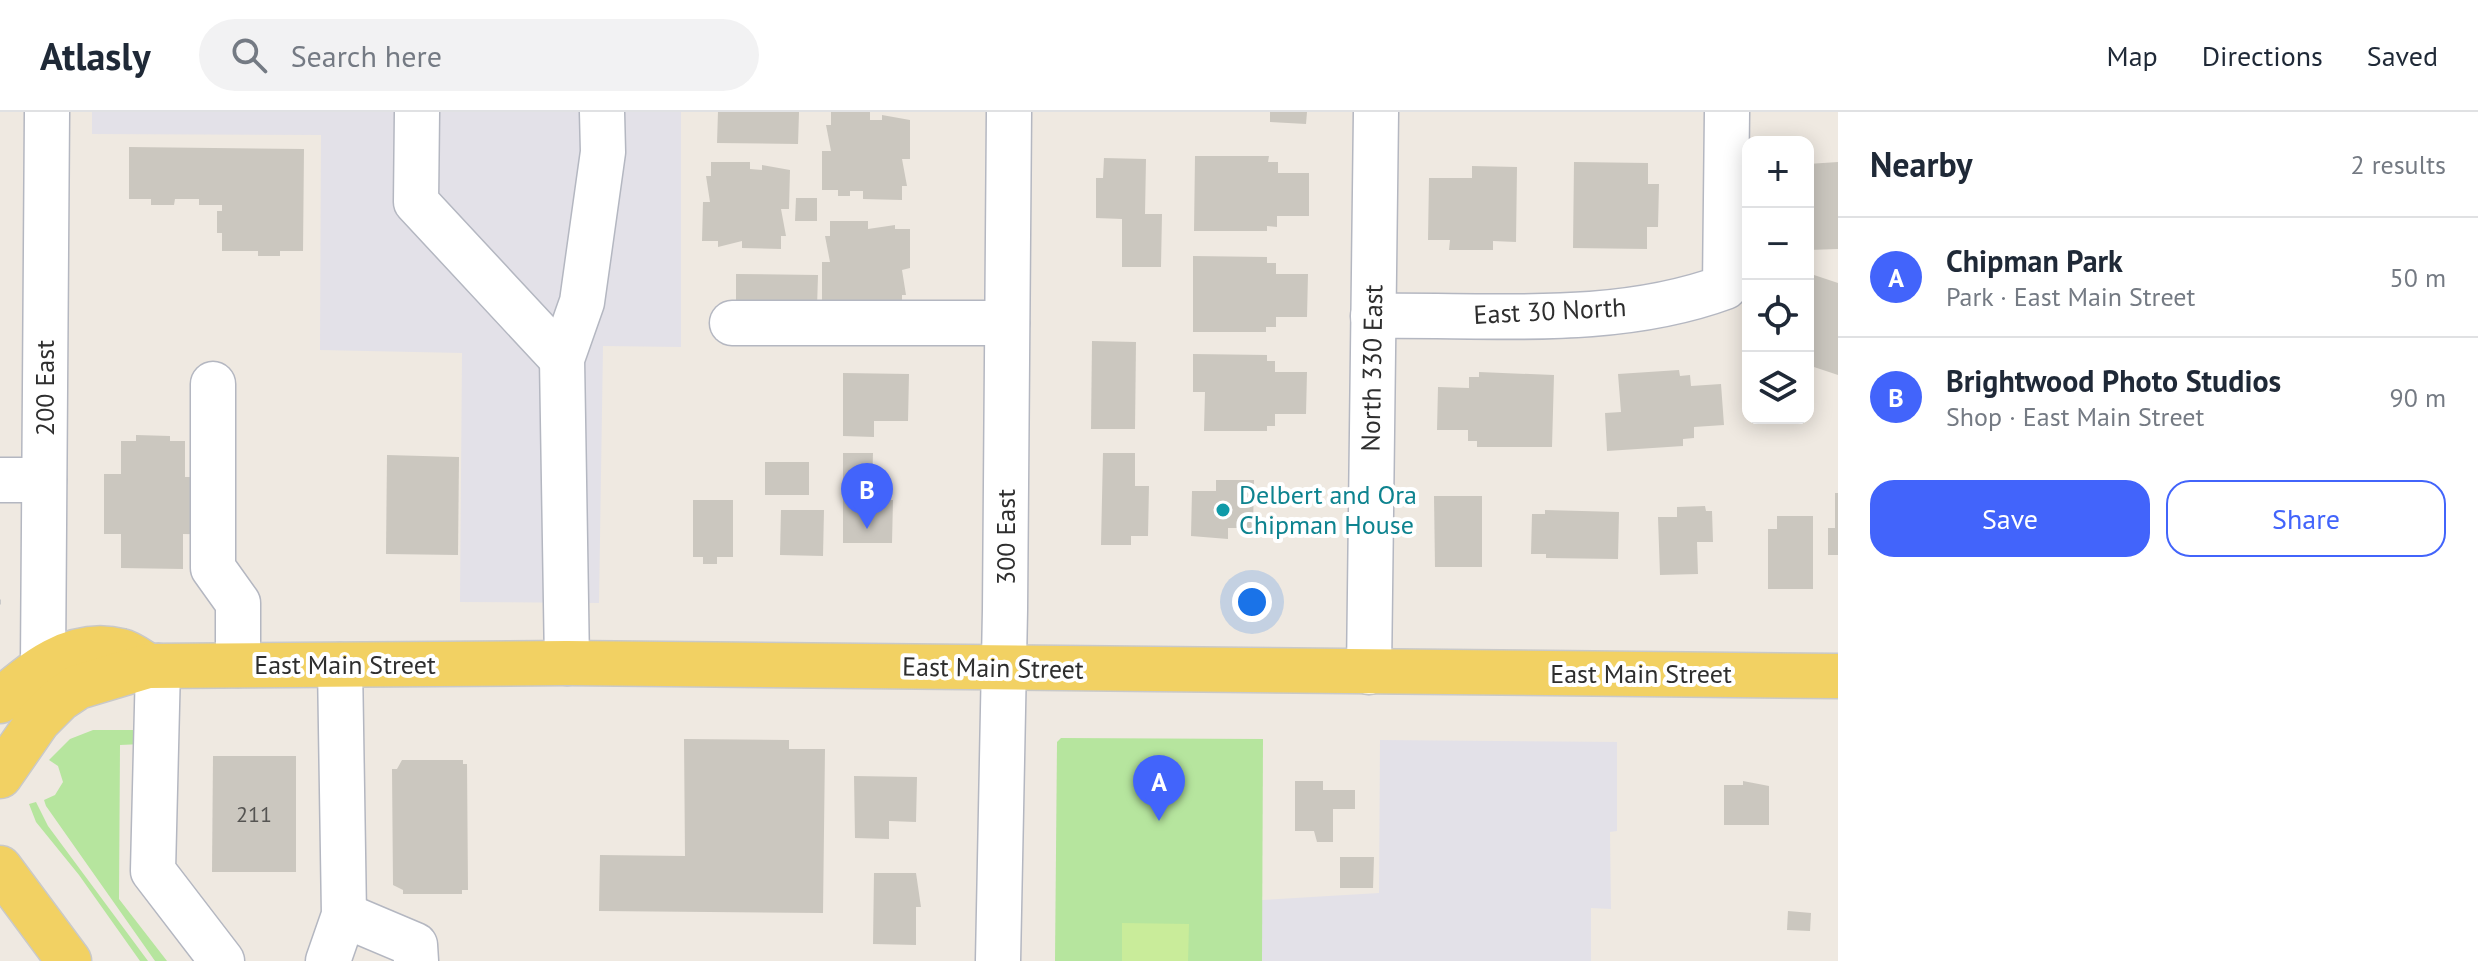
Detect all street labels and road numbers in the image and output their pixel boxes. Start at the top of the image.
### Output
street label: North 330 East [1354,284,1389,452]
street label: East 30 North [1473,290,1627,331]
street label: 200 East [28,340,61,436]
street label: 300 East [989,489,1022,585]
street label: East Main Street [254,648,436,681]
street label: East Main Street [902,649,1084,686]
street label: East Main Street [1550,657,1732,690]

